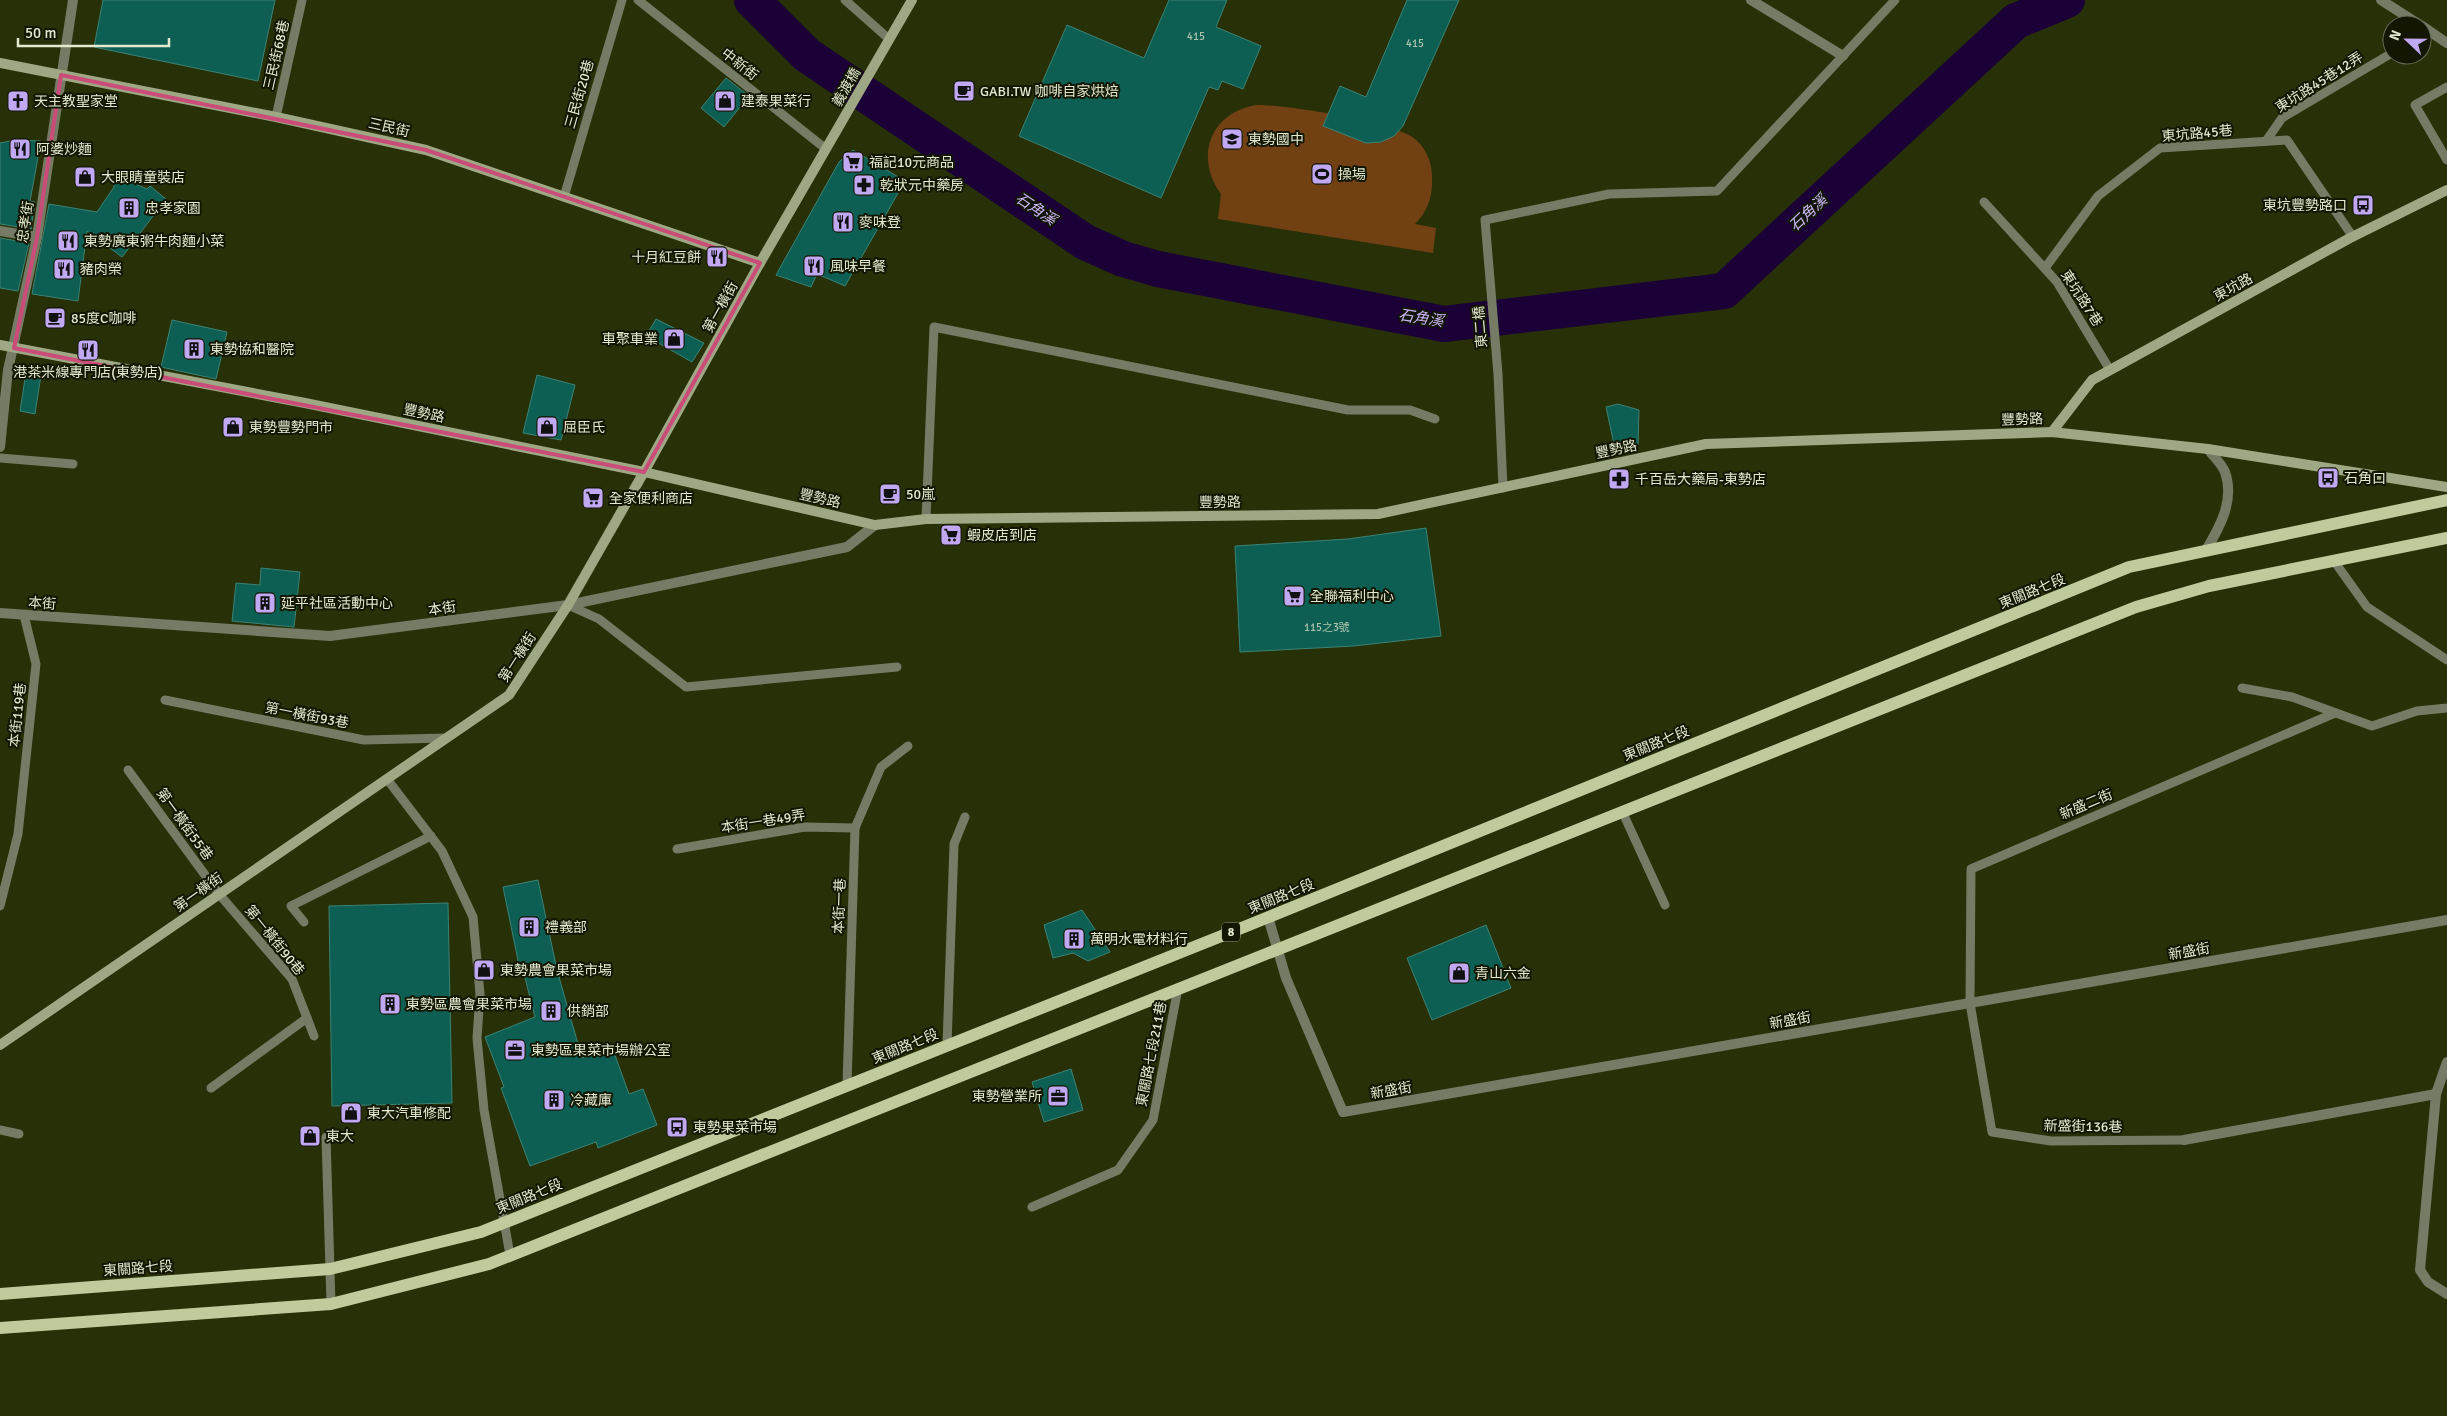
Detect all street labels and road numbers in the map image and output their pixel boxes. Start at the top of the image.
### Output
street label: 三民街68巷 [260,19,293,92]
street label: 中新街 [718,45,761,84]
street label: 東坑路45巷12弄 [2272,49,2366,116]
street label: 三民街20巷 [562,58,597,131]
street label: 義渡橋 [829,65,864,110]
street label: 三民街 [367,114,411,140]
street label: 東坑路45巷 [2161,122,2233,145]
street label: 忠孝街 [14,200,37,244]
street label: 東坑路7巷 [2057,267,2106,330]
street label: 東坑路 [2211,270,2256,305]
street label: 第一橫街 [699,279,741,336]
street label: 東二橋 [1470,305,1491,349]
street label: 豐勢路 [402,401,446,426]
street label: 豐勢路 [2001,410,2043,429]
street label: 豐勢路 [1594,437,1638,462]
street label: 豐勢路 [798,485,842,511]
street label: 豐勢路 [1199,494,1241,511]
street label: 東關路七段 [1997,570,2068,612]
street label: 本街 [27,594,57,613]
street label: 本街 [427,598,457,619]
street label: 第一橫街 [495,629,540,685]
street label: 本街119巷 [6,682,29,748]
street label: 第一橫街93巷 [264,699,350,732]
street label: 東關路七段 [1621,722,1692,764]
street label: 第一橫街55巷 [153,785,216,864]
street label: 新盛二街 [2057,786,2115,823]
street label: 本街一巷49弄 [720,806,806,837]
street label: 第一橫街 [170,869,226,915]
street label: 東關路七段 [1246,875,1317,917]
street label: 本街一巷 [830,878,849,934]
street label: 第一橫街90巷 [241,902,308,979]
road number: 8 [1222,922,1240,942]
street label: 新盛街 [2167,939,2211,964]
street label: 東關路七段211巷 [1133,1000,1170,1108]
street label: 新盛街 [1768,1008,1812,1033]
street label: 東關路七段 [870,1025,941,1067]
street label: 新盛街 [1369,1078,1413,1103]
street label: 新盛街136巷 [2044,1117,2122,1136]
street label: 東關路七段 [494,1175,565,1217]
street label: 東關路七段 [103,1258,174,1279]

